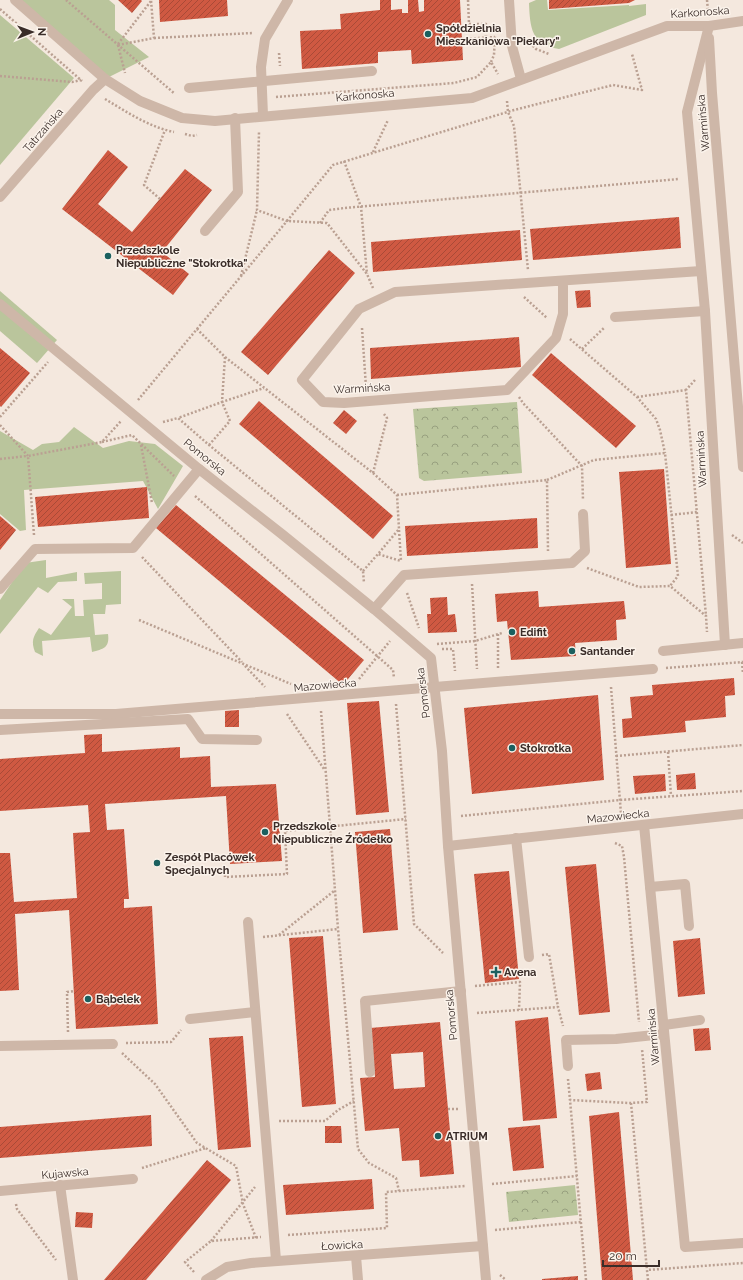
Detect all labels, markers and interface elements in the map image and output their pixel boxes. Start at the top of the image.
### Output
street label: Karkonoska [670,4,730,21]
north arrow [12,12,52,52]
place label: Spółdzielnia Mieszkaniowa "Piekary" [436,22,560,48]
text: N [35,28,48,36]
marker: Spółdzielnia Mieszkaniowa "Piekary" [423,29,433,39]
street label: Karkonoska [335,86,395,105]
street label: Warmińska [695,94,712,152]
street label: Tatrzańska [21,106,66,155]
place label: Przedszkole Niepubliczne "Stokrotka" [116,244,248,270]
marker: Przedszkole Niepubliczne "Stokrotka" [103,251,113,261]
street label: Warmińska [333,381,391,396]
street label: Warmińska [694,430,709,488]
street label: Pomorska [181,436,229,478]
place label: Edifit [520,626,548,639]
marker: Edifit [507,627,517,637]
place label: Santander [580,645,636,658]
marker: Santander [567,646,577,656]
street label: Pomorska [414,667,433,719]
street label: Mazowiecka [293,676,357,695]
place label: Stokrotka [520,742,571,755]
marker: Stokrotka [507,743,517,753]
street label: Mazowiecka [586,807,650,826]
place label: Przedszkole Niepubliczne Źródełko [273,820,393,846]
marker: Przedszkole Niepubliczne Źródełko [260,827,270,837]
place label: Zespół Placówek Specjalnych [165,851,255,877]
marker: Zespół Placówek Specjalnych [152,858,162,868]
place label: Avena [504,966,536,979]
marker: Avena [491,967,501,977]
street label: Pomorska [443,989,460,1041]
place label: Bąbelek [96,993,140,1006]
marker: Bąbelek [83,994,93,1004]
street label: Warmińska [645,1008,662,1066]
place label: ATRIUM [446,1130,488,1143]
marker: ATRIUM [433,1131,443,1141]
street label: Kujawska [41,1165,89,1182]
street label: Łowicka [321,1238,363,1253]
scale bar [603,1242,659,1268]
text: 20 m [609,1249,637,1263]

